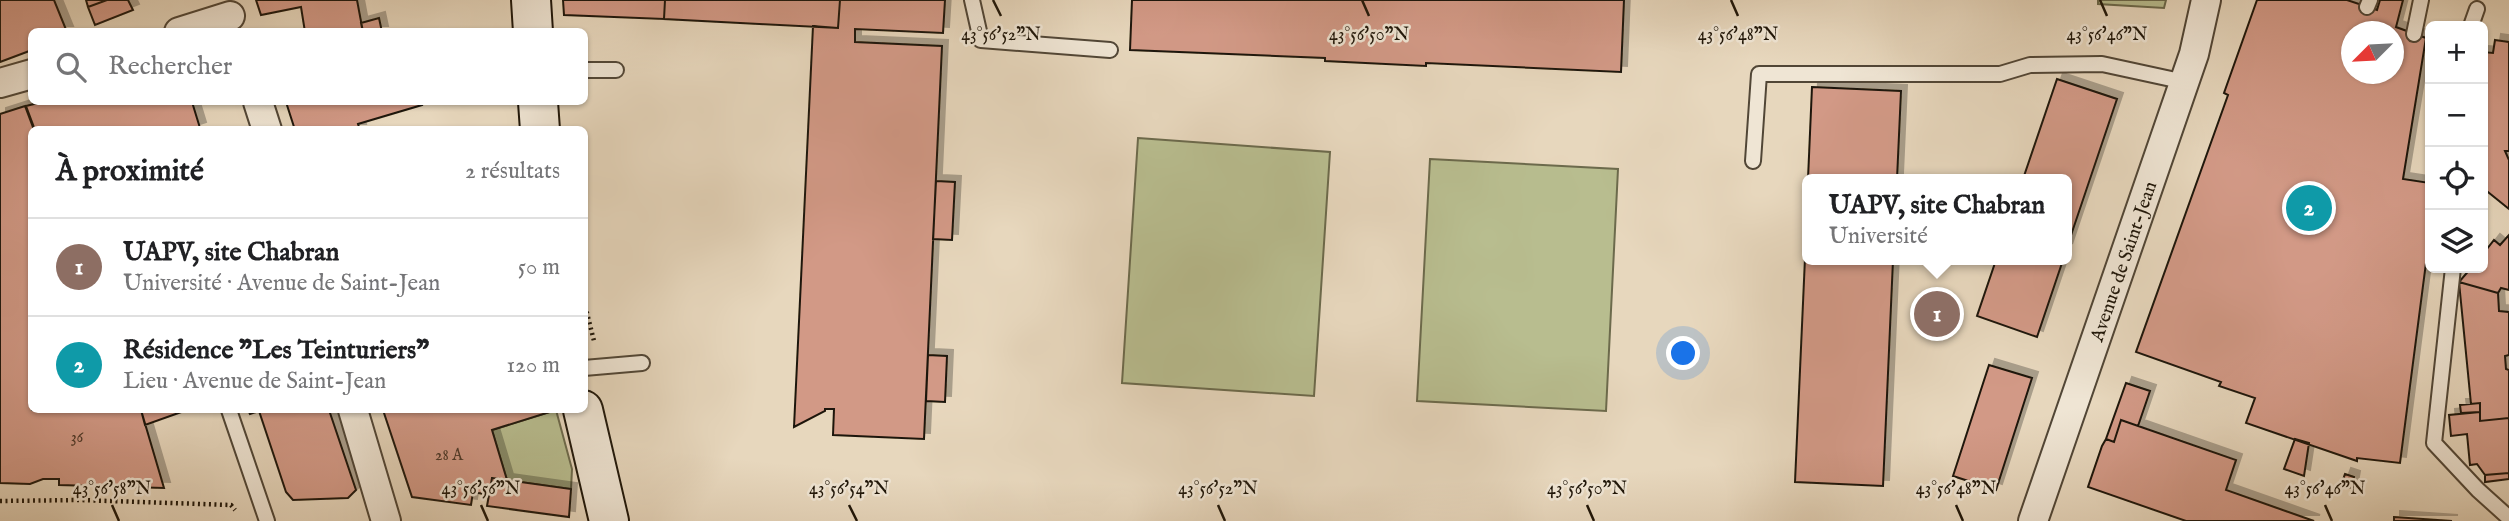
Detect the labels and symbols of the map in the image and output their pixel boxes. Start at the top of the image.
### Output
north arrow [2341,21,2404,84]
text: 43°56'52"N [961,24,1041,47]
text: 43°56'50"N [1329,24,1409,47]
text: 43°56'48"N [1698,24,1779,47]
text: 43°56'46"N [2066,24,2148,47]
street label: Avenue de Saint-Jean [2085,178,2163,346]
pin: 2 [2286,182,2332,234]
pin: 1 [1914,288,1960,340]
your location [1666,336,1700,370]
house number: 36 [71,428,84,448]
house number: 28 A [435,446,464,466]
text: 43°56'58"N [73,478,152,501]
text: 43°56'56"N [442,478,521,501]
text: 43°56'54"N [809,478,889,501]
text: 43°56'52"N [1178,478,1258,501]
text: 43°56'50"N [1547,478,1627,501]
text: 43°56'48"N [1916,478,1997,501]
text: 43°56'46"N [2284,478,2366,501]

